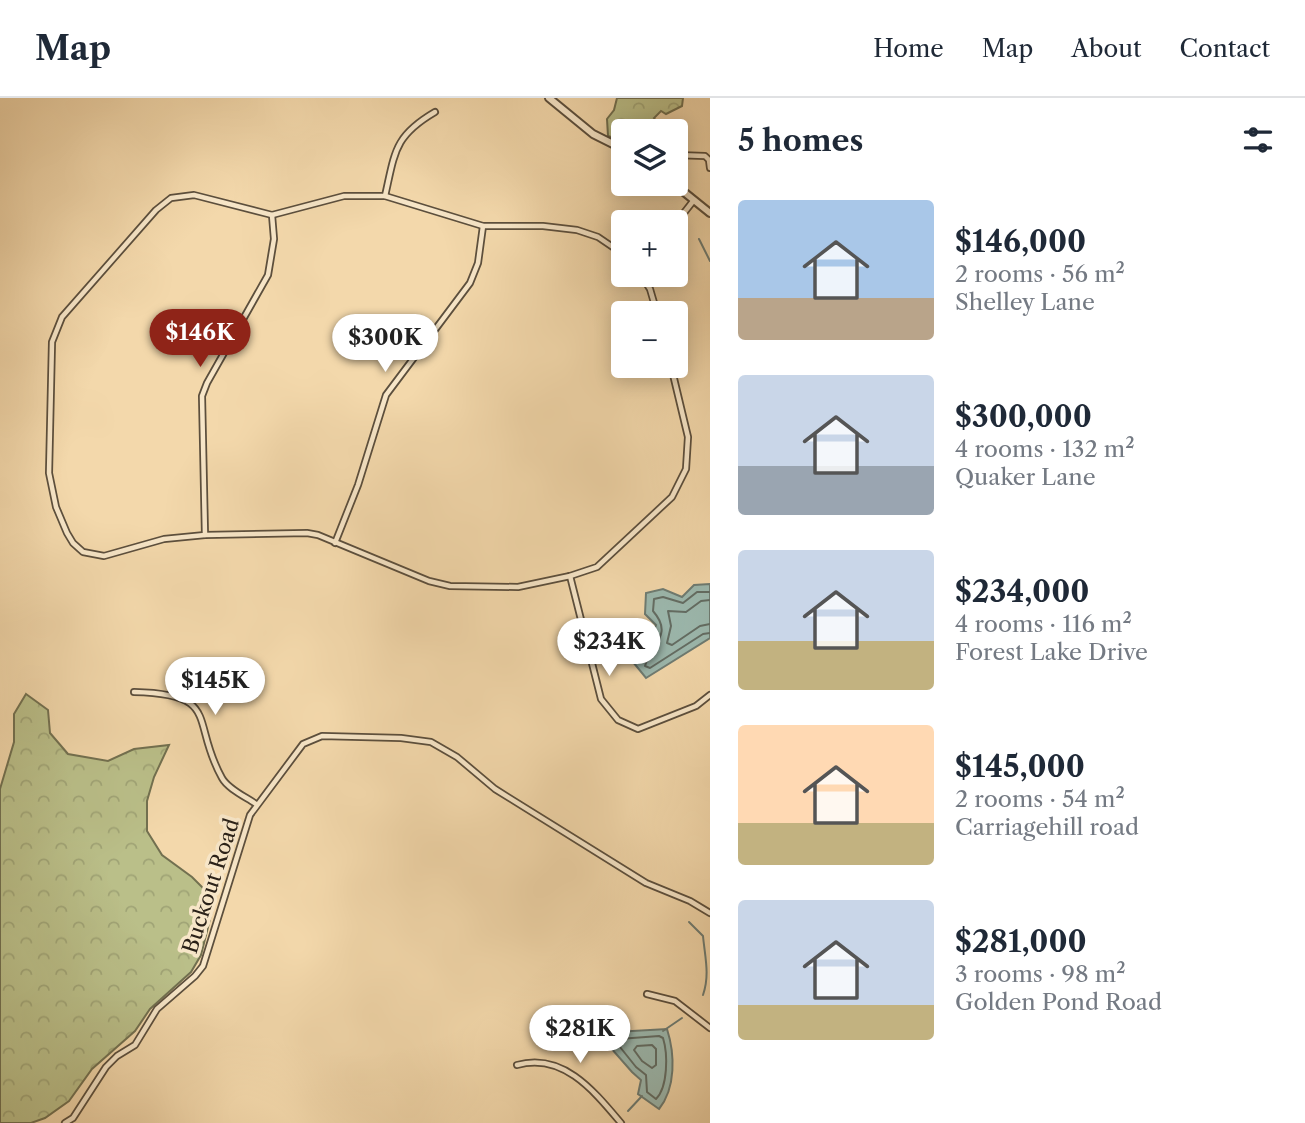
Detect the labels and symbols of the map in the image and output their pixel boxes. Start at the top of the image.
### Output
pin: $146K [151,310,249,369]
pin: $300K [336,314,434,374]
pin: $234K [560,618,658,678]
pin: $145K [166,658,264,717]
street label: Buckout Road [177,815,244,957]
pin: $281K [531,1006,629,1065]

